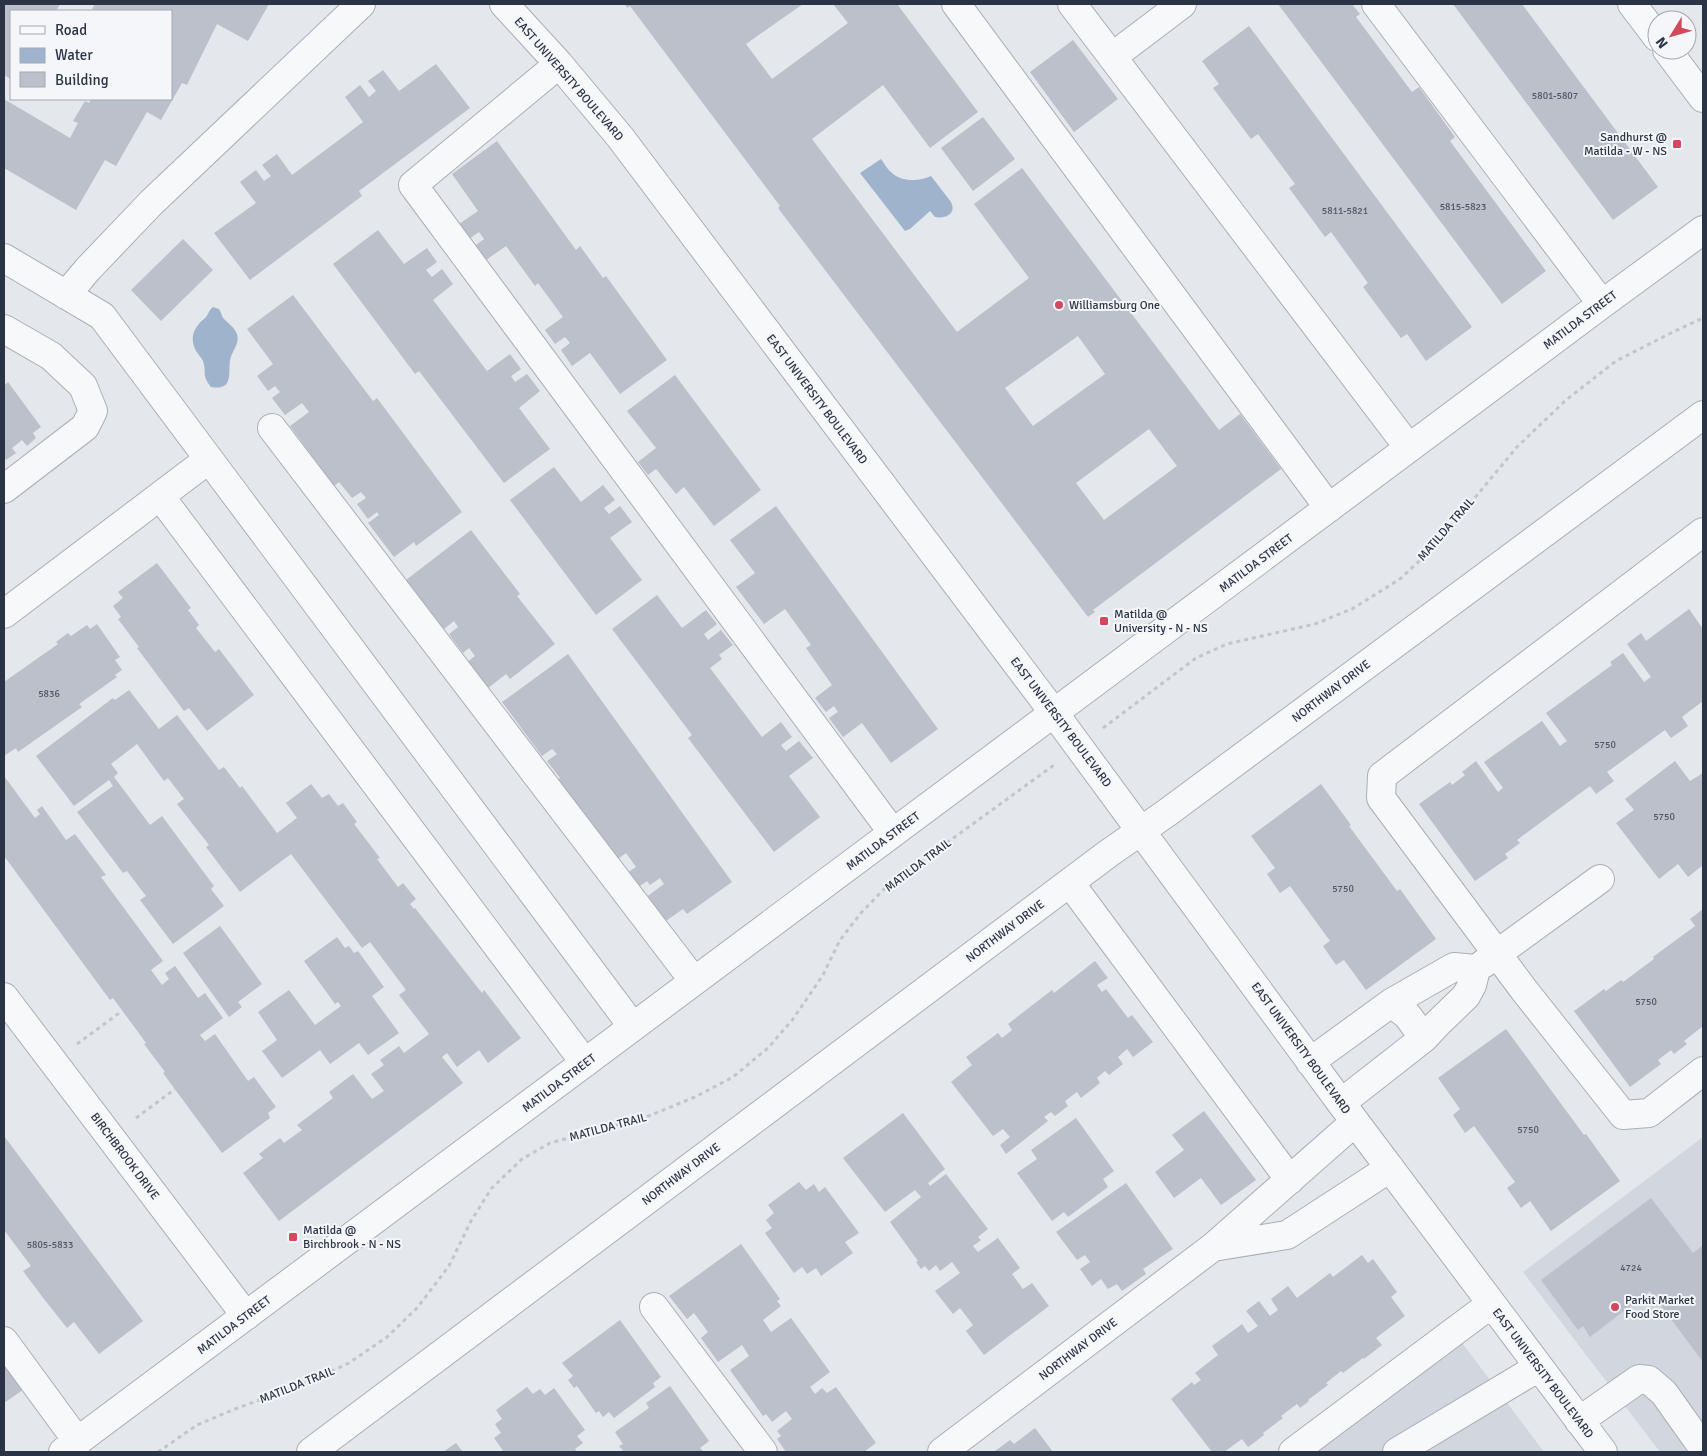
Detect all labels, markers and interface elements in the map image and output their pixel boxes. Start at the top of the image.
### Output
legend [10,10,172,100]
north arrow [1647,10,1697,60]
street label: EAST UNIVERSITY BOULEVARD [511,14,627,144]
text: Road [55,21,87,39]
text: N [1652,34,1672,52]
text: Water [55,46,93,64]
text: Building [55,71,109,89]
house number: 5801-5807 [1532,90,1578,102]
place label: Sandhurst @ Matilda - W - NS [1584,130,1667,159]
marker: Sandhurst @ Matilda - W - NS [1671,138,1683,150]
house number: 5815-5823 [1440,201,1486,213]
house number: 5811-5821 [1322,205,1368,217]
street label: MATILDA STREET [1540,288,1620,353]
place label: Williamsburg One [1069,298,1160,313]
marker: Williamsburg One [1053,299,1065,311]
street label: EAST UNIVERSITY BOULEVARD [763,331,871,467]
street label: MATILDA TRAIL [1415,494,1478,564]
street label: MATILDA STREET [1216,531,1296,596]
place label: Matilda @ University - N - NS [1114,607,1208,636]
marker: Matilda @ University - N - NS [1098,615,1110,627]
street label: EAST UNIVERSITY BOULEVARD [1007,654,1115,790]
street label: NORTHWAY DRIVE [1289,657,1374,726]
house number: 5836 [38,688,60,700]
house number: 5750 [1594,739,1616,751]
street label: MATILDA STREET [843,809,923,874]
house number: 5750 [1653,811,1675,823]
street label: MATILDA TRAIL [882,835,955,895]
house number: 5750 [1332,883,1354,895]
street label: NORTHWAY DRIVE [963,897,1048,966]
street label: EAST UNIVERSITY BOULEVARD [1248,980,1354,1117]
house number: 5750 [1635,996,1657,1008]
street label: MATILDA STREET [519,1051,599,1116]
street label: BIRCHBROOK DRIVE [87,1110,162,1203]
street label: MATILDA TRAIL [568,1110,649,1145]
house number: 5750 [1517,1124,1539,1136]
street label: NORTHWAY DRIVE [639,1140,724,1209]
place label: Matilda @ Birchbrook - N - NS [303,1223,401,1252]
marker: Matilda @ Birchbrook - N - NS [287,1231,299,1243]
house number: 5805-5833 [27,1239,73,1251]
house number: 4724 [1620,1262,1642,1274]
street label: MATILDA STREET [194,1293,274,1358]
place label: Parkit Market Food Store [1625,1293,1694,1322]
marker: Parkit Market Food Store [1609,1301,1621,1313]
street label: EAST UNIVERSITY BOULEVARD [1489,1305,1597,1441]
street label: NORTHWAY DRIVE [1036,1315,1121,1384]
street label: MATILDA TRAIL [257,1364,337,1407]

